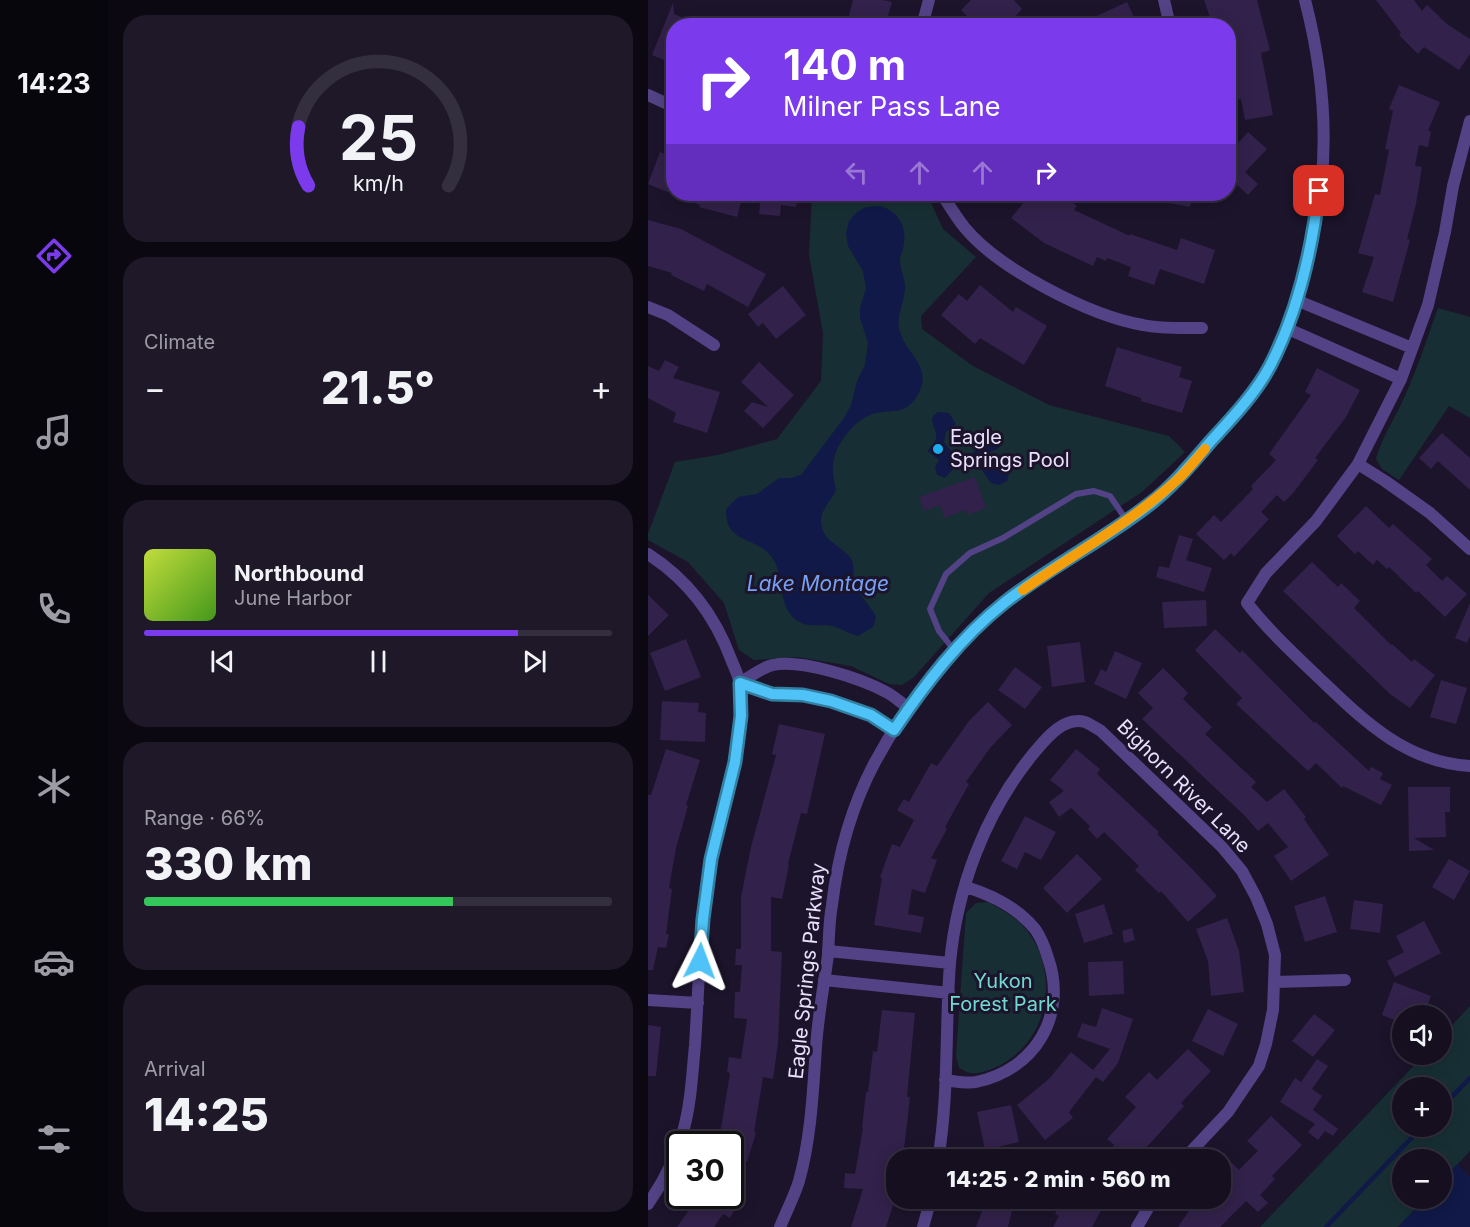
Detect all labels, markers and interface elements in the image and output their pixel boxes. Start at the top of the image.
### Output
text: 140 m [783,39,906,90]
icon: right [684,42,762,120]
text: 14:23 [17,67,91,100]
text: Milner Pass Lane [783,90,1001,123]
text: 25 [338,100,418,175]
icon: left [840,156,873,189]
icon: ahead [903,156,936,189]
icon: ahead [966,156,999,189]
icon: right [1029,156,1062,189]
pin [1293,165,1344,216]
text: km/h [353,170,403,196]
icon: arrive [1302,174,1335,207]
icon: directions [33,235,75,277]
text: Climate [144,330,215,354]
text: 21.5° [321,360,435,415]
text: − [144,368,166,408]
text: + [590,368,612,408]
icon: music [33,411,75,453]
place label: Eagle Springs Pool [950,425,1070,472]
marker: Eagle Springs Pool [931,442,945,456]
text: Northbound [234,560,364,586]
water label: Lake Montage [747,571,889,596]
text: June Harbor [234,586,352,610]
icon: phone [33,588,75,630]
icon: previous [206,645,239,678]
icon: pause [362,645,395,678]
icon: next [518,645,551,678]
street label: Bighorn River Lane [1112,714,1256,858]
icon: climate [33,765,75,807]
text: Range · 66% [144,806,265,830]
text: 330 km [144,836,313,891]
street label: Eagle Springs Parkway [784,862,830,1080]
position arrow [668,929,732,993]
icon: car [33,941,75,983]
park label: Yukon Forest Park [949,969,1057,1016]
map controls [1392,1005,1452,1209]
button: sound [1392,1005,1452,1065]
text: Arrival [144,1057,206,1081]
button: + [1392,1077,1452,1137]
text: 14:25 [144,1087,269,1142]
icon: filters [33,1118,75,1160]
speed limit sign: 30 [666,1131,744,1209]
button: − [1392,1149,1452,1209]
text: 14:25 · 2 min · 560 m [946,1166,1171,1192]

